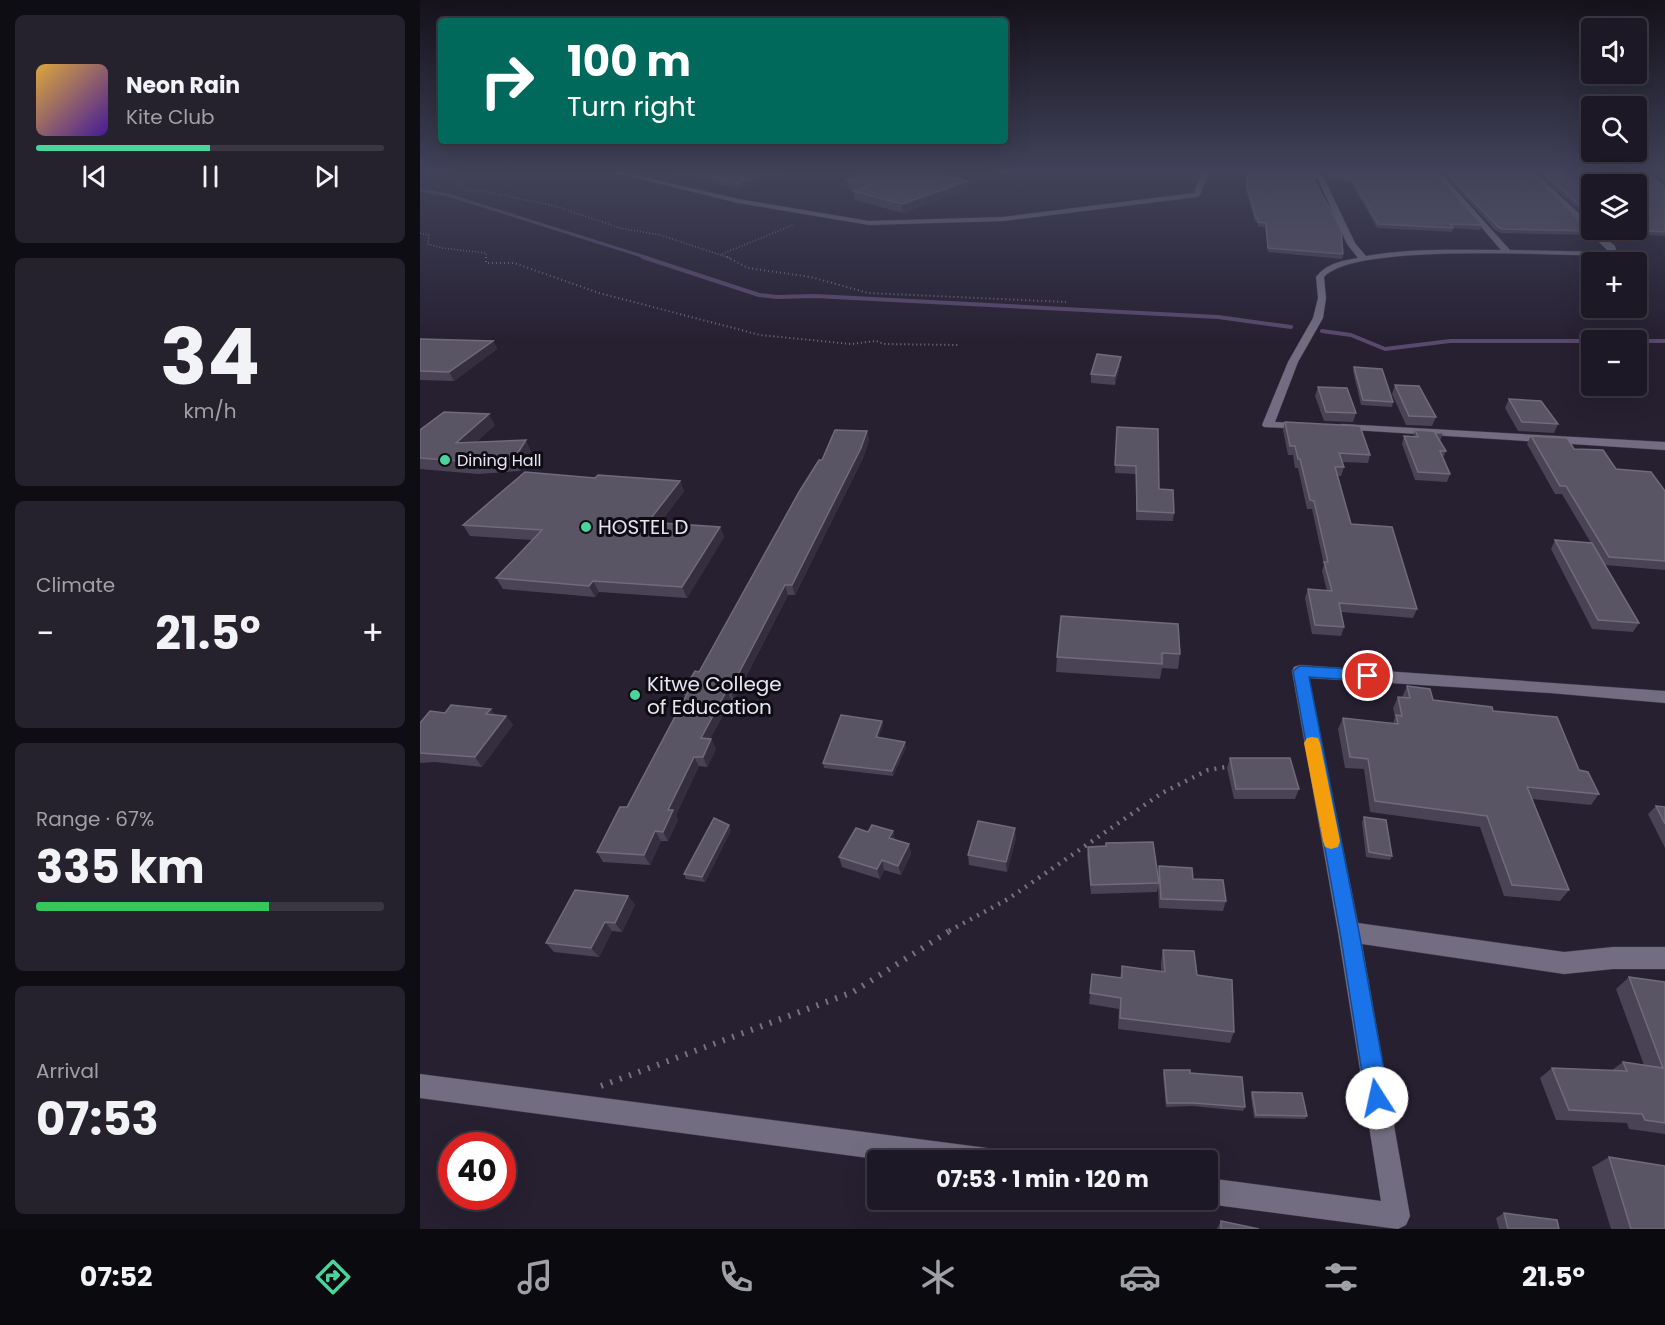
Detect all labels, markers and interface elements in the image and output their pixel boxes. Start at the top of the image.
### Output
map controls [1581,18,1647,396]
button: sound [1581,18,1647,84]
text: 100 m [567,32,691,91]
icon: right [468,42,546,120]
text: Neon Rain [126,70,240,101]
text: Turn right [567,88,696,125]
button: search [1581,96,1647,162]
text: Kite Club [126,103,215,131]
icon: previous [78,160,111,193]
icon: pause [194,160,227,193]
icon: next [310,160,343,193]
button: layers [1581,174,1647,240]
button: + [1581,252,1647,318]
text: 34 [160,302,260,411]
button: − [1581,330,1647,396]
text: km/h [183,397,237,425]
place label: Dining Hall [457,449,542,472]
marker: Dining Hall [438,453,452,467]
place label: HOSTEL D [598,513,689,541]
marker: HOSTEL D [579,520,593,534]
text: Climate [36,571,115,599]
text: 21.5° [155,602,261,665]
text: − [36,610,54,657]
text: + [361,610,384,657]
pin [1342,650,1393,701]
icon: arrive [1351,659,1384,692]
place label: Kitwe College of Education [647,670,782,721]
marker: Kitwe College of Education [628,688,642,702]
text: Range · 67% [36,805,154,833]
text: 335 km [36,836,205,899]
text: Arrival [36,1057,99,1085]
position arrow [1345,1066,1409,1130]
text: 07:53 [36,1088,159,1151]
speed limit sign: 40 [438,1132,516,1210]
text: 07:53 · 1 min · 120 m [936,1164,1149,1195]
icon: directions [312,1256,354,1298]
icon: music [514,1256,556,1298]
icon: phone [715,1256,757,1298]
icon: climate [917,1256,959,1298]
icon: car [1119,1256,1161,1298]
icon: filters [1320,1256,1362,1298]
text: 07:52 [80,1258,153,1295]
text: 21.5° [1522,1258,1585,1295]

